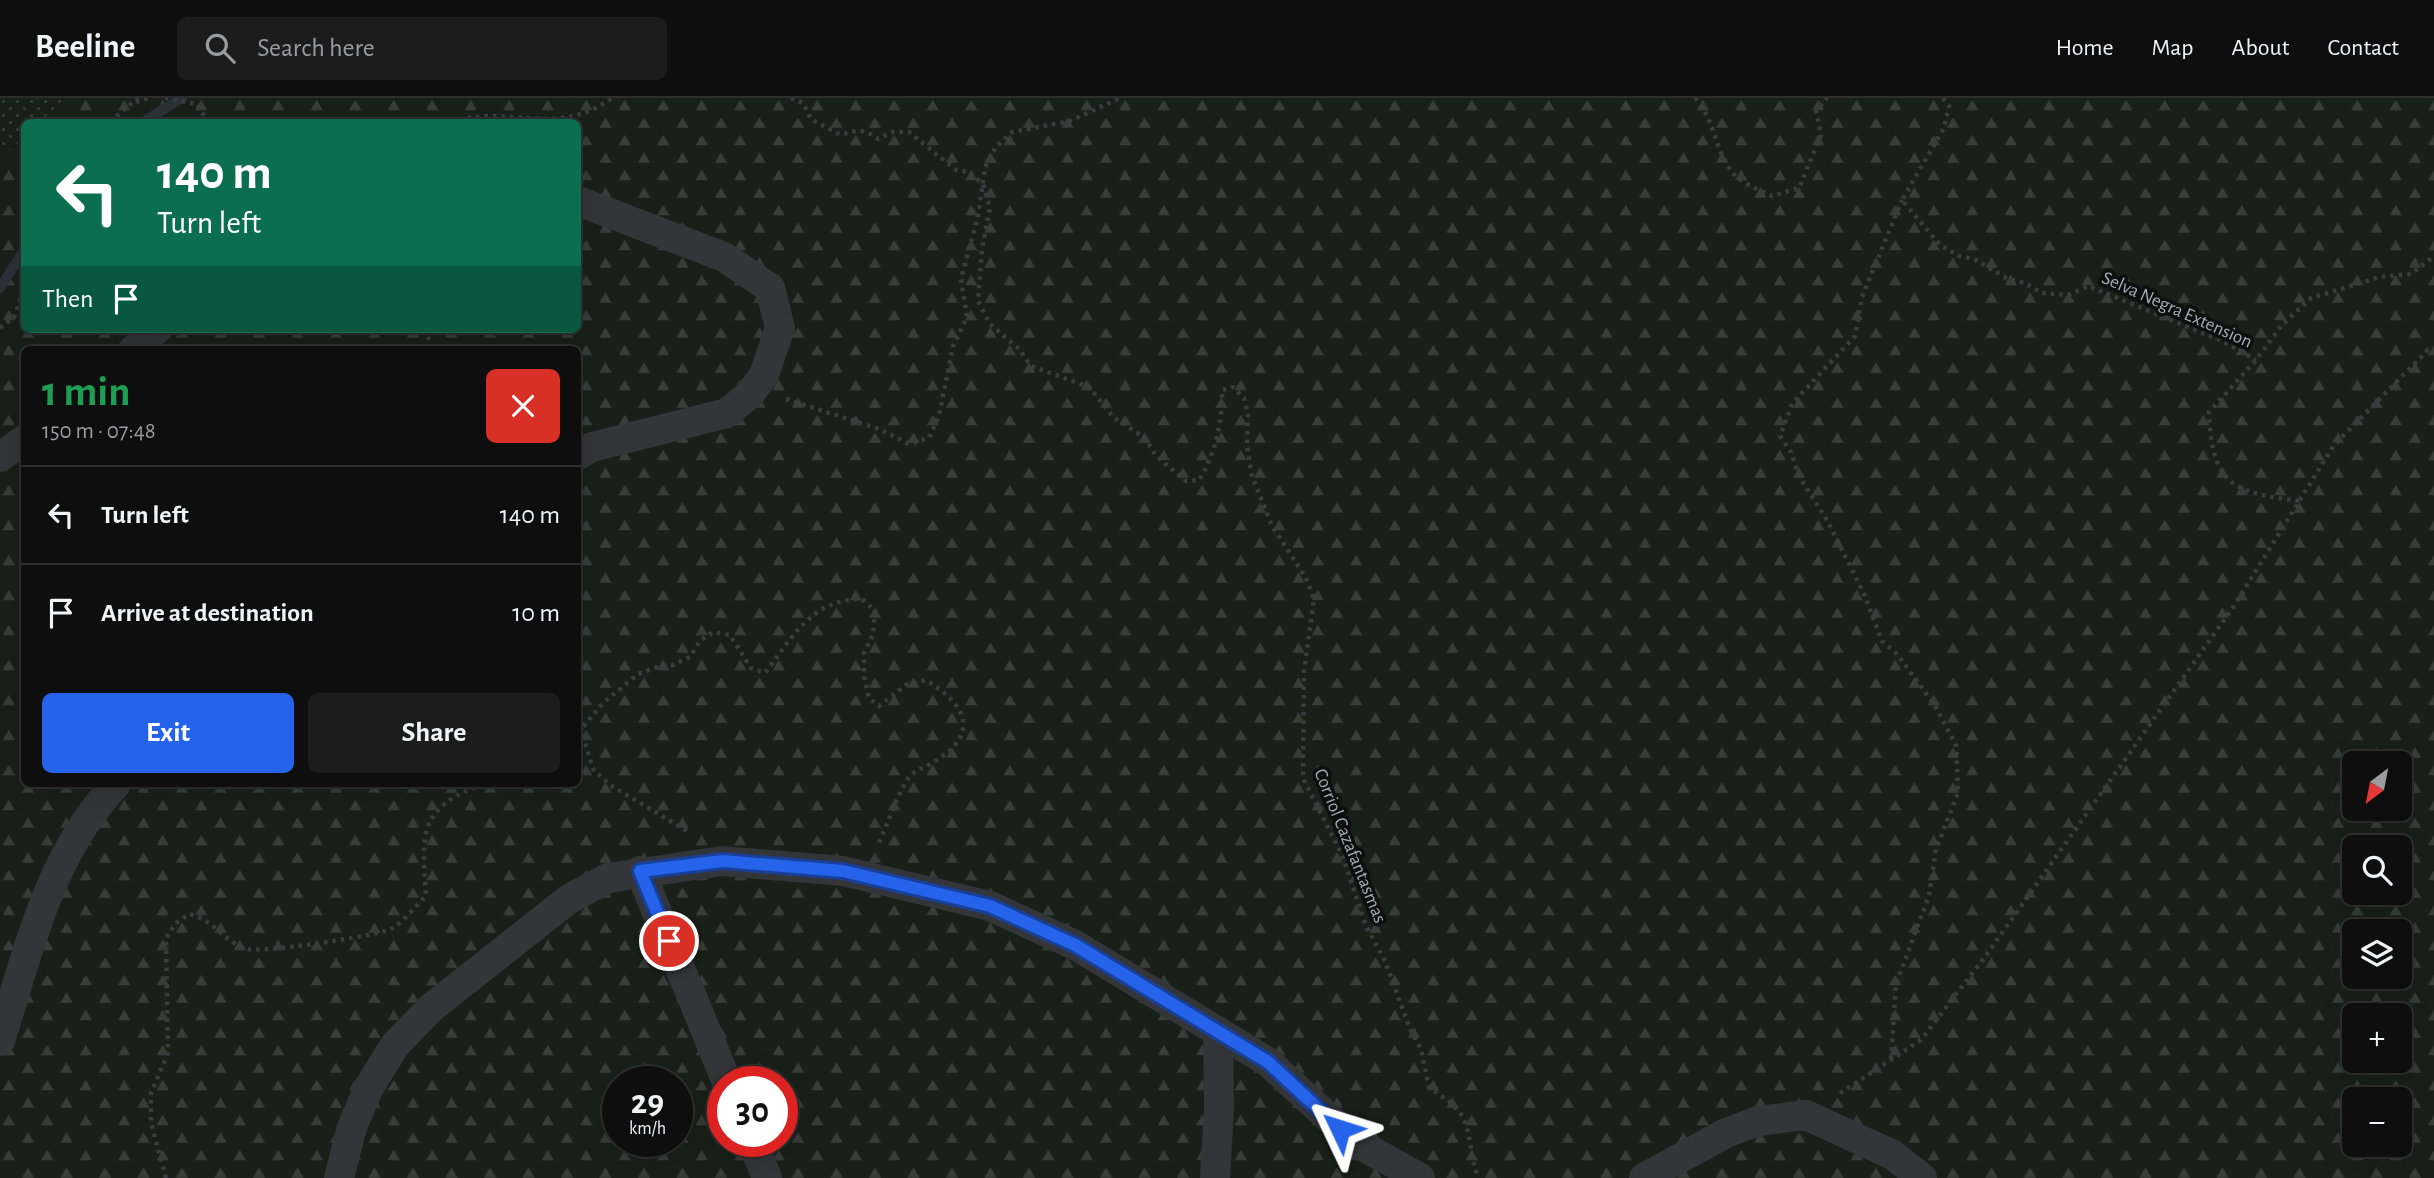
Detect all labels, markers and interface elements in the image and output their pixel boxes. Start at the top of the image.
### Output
search box [177,17,667,80]
icon: search [201,29,239,67]
text: Beeline [35,31,135,64]
text: Search here [257,35,375,61]
text: Home [2056,36,2114,60]
text: Map [2152,36,2194,60]
text: About [2232,36,2289,60]
text: Contact [2327,36,2399,60]
icon: left [42,147,133,238]
text: 140 m [157,149,272,198]
text: Turn left [157,207,261,239]
street label: Selva Negra Extension [2099,268,2255,352]
icon: arrive [107,280,145,318]
text: Then [42,286,93,312]
button: close [486,369,560,443]
text: 1 min [42,371,131,413]
text: 150 m · 07:48 [42,420,156,443]
icon: left [42,496,80,534]
text: Turn left [101,502,189,528]
text: 140 m [500,502,560,528]
icon: arrive [42,594,80,632]
text: Arrive at destination [101,600,314,626]
text: 10 m [512,600,560,626]
button: Exit [42,693,294,773]
button: Share [308,693,560,773]
north arrow [2342,751,2412,821]
map controls [2342,751,2412,1157]
street label: Corriol Cazafantasmas [1310,766,1390,926]
button: search [2342,835,2412,905]
pin [639,911,699,971]
button: layers [2342,919,2412,989]
icon: arrive [650,922,688,960]
button: + [2342,1003,2412,1073]
speed limit sign: 30 [707,1066,798,1157]
text: 29 [631,1085,664,1120]
button: − [2342,1087,2412,1157]
position arrow [1303,1092,1377,1166]
text: km/h [629,1120,666,1138]

